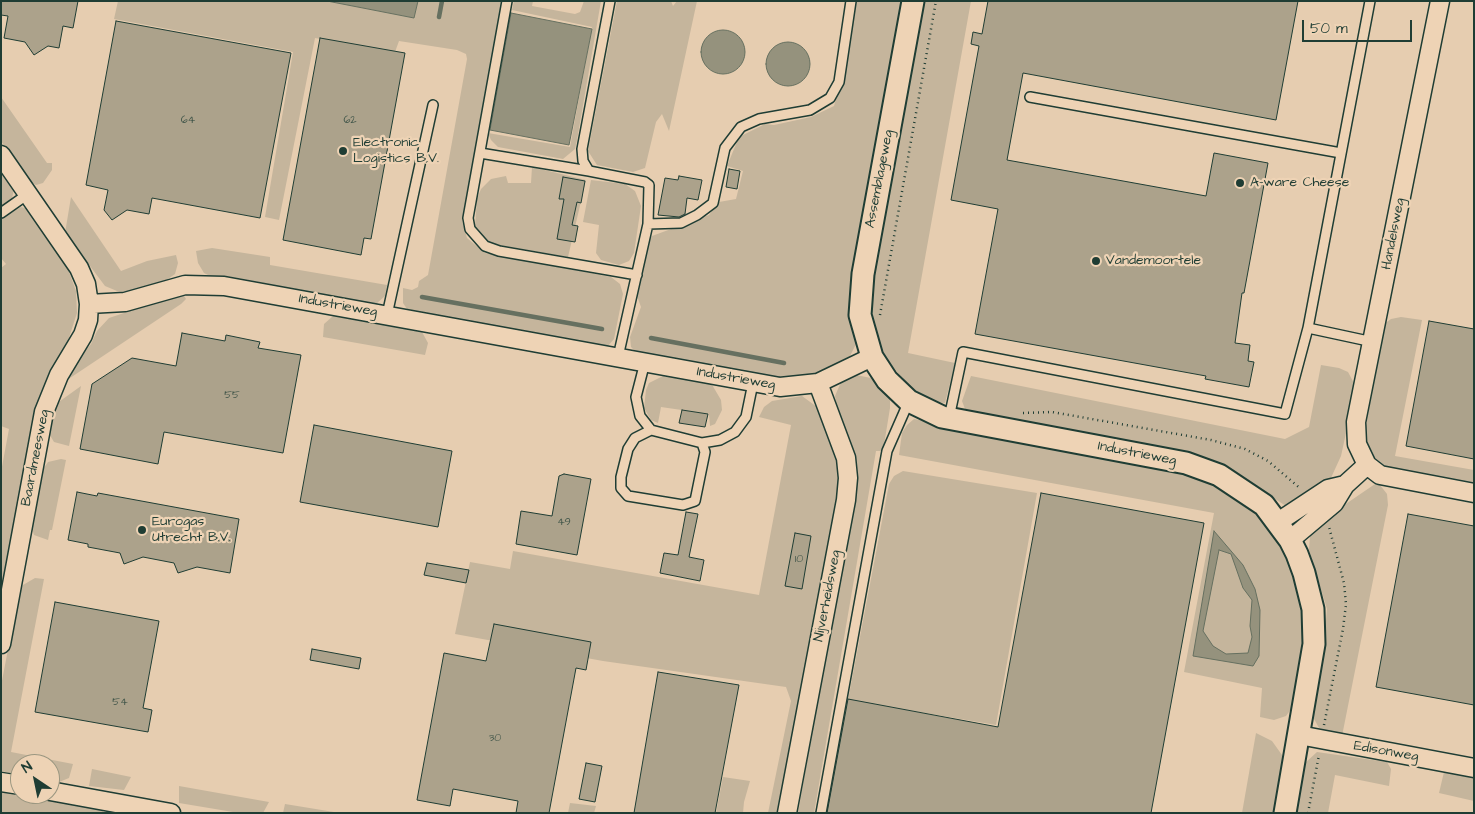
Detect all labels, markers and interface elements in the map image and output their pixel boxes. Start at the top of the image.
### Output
scale bar [1305,10,1415,42]
text: 50 m [1310,18,1348,39]
house number: 64 [181,114,195,128]
house number: 62 [343,114,357,128]
street label: Assemblageweg [862,129,898,229]
place label: Electronic Logistics B.V. [353,135,439,168]
marker: Electronic Logistics B.V. [337,145,349,157]
place label: A-ware Cheese [1250,175,1349,191]
marker: A-ware Cheese [1234,177,1246,189]
street label: Handelsweg [1379,197,1409,271]
place label: Vandemoortele [1106,253,1201,269]
marker: Vandemoortele [1090,255,1102,267]
street label: Industrieweg [297,291,379,321]
street label: Industrieweg [695,364,777,394]
house number: 55 [224,389,240,403]
street label: Baardmeesweg [18,408,54,508]
street label: Industrieweg [1096,438,1178,470]
place label: Eurogas Utrecht B.V. [152,514,231,546]
house number: 49 [557,516,571,530]
marker: Eurogas Utrecht B.V. [136,524,148,536]
street label: Nijverheidsweg [811,549,845,643]
house number: 10 [795,553,803,567]
house number: 54 [112,696,128,710]
house number: 30 [489,732,501,746]
street label: Edisonweg [1352,738,1420,766]
north arrow [10,754,60,804]
text: N [18,757,36,778]

